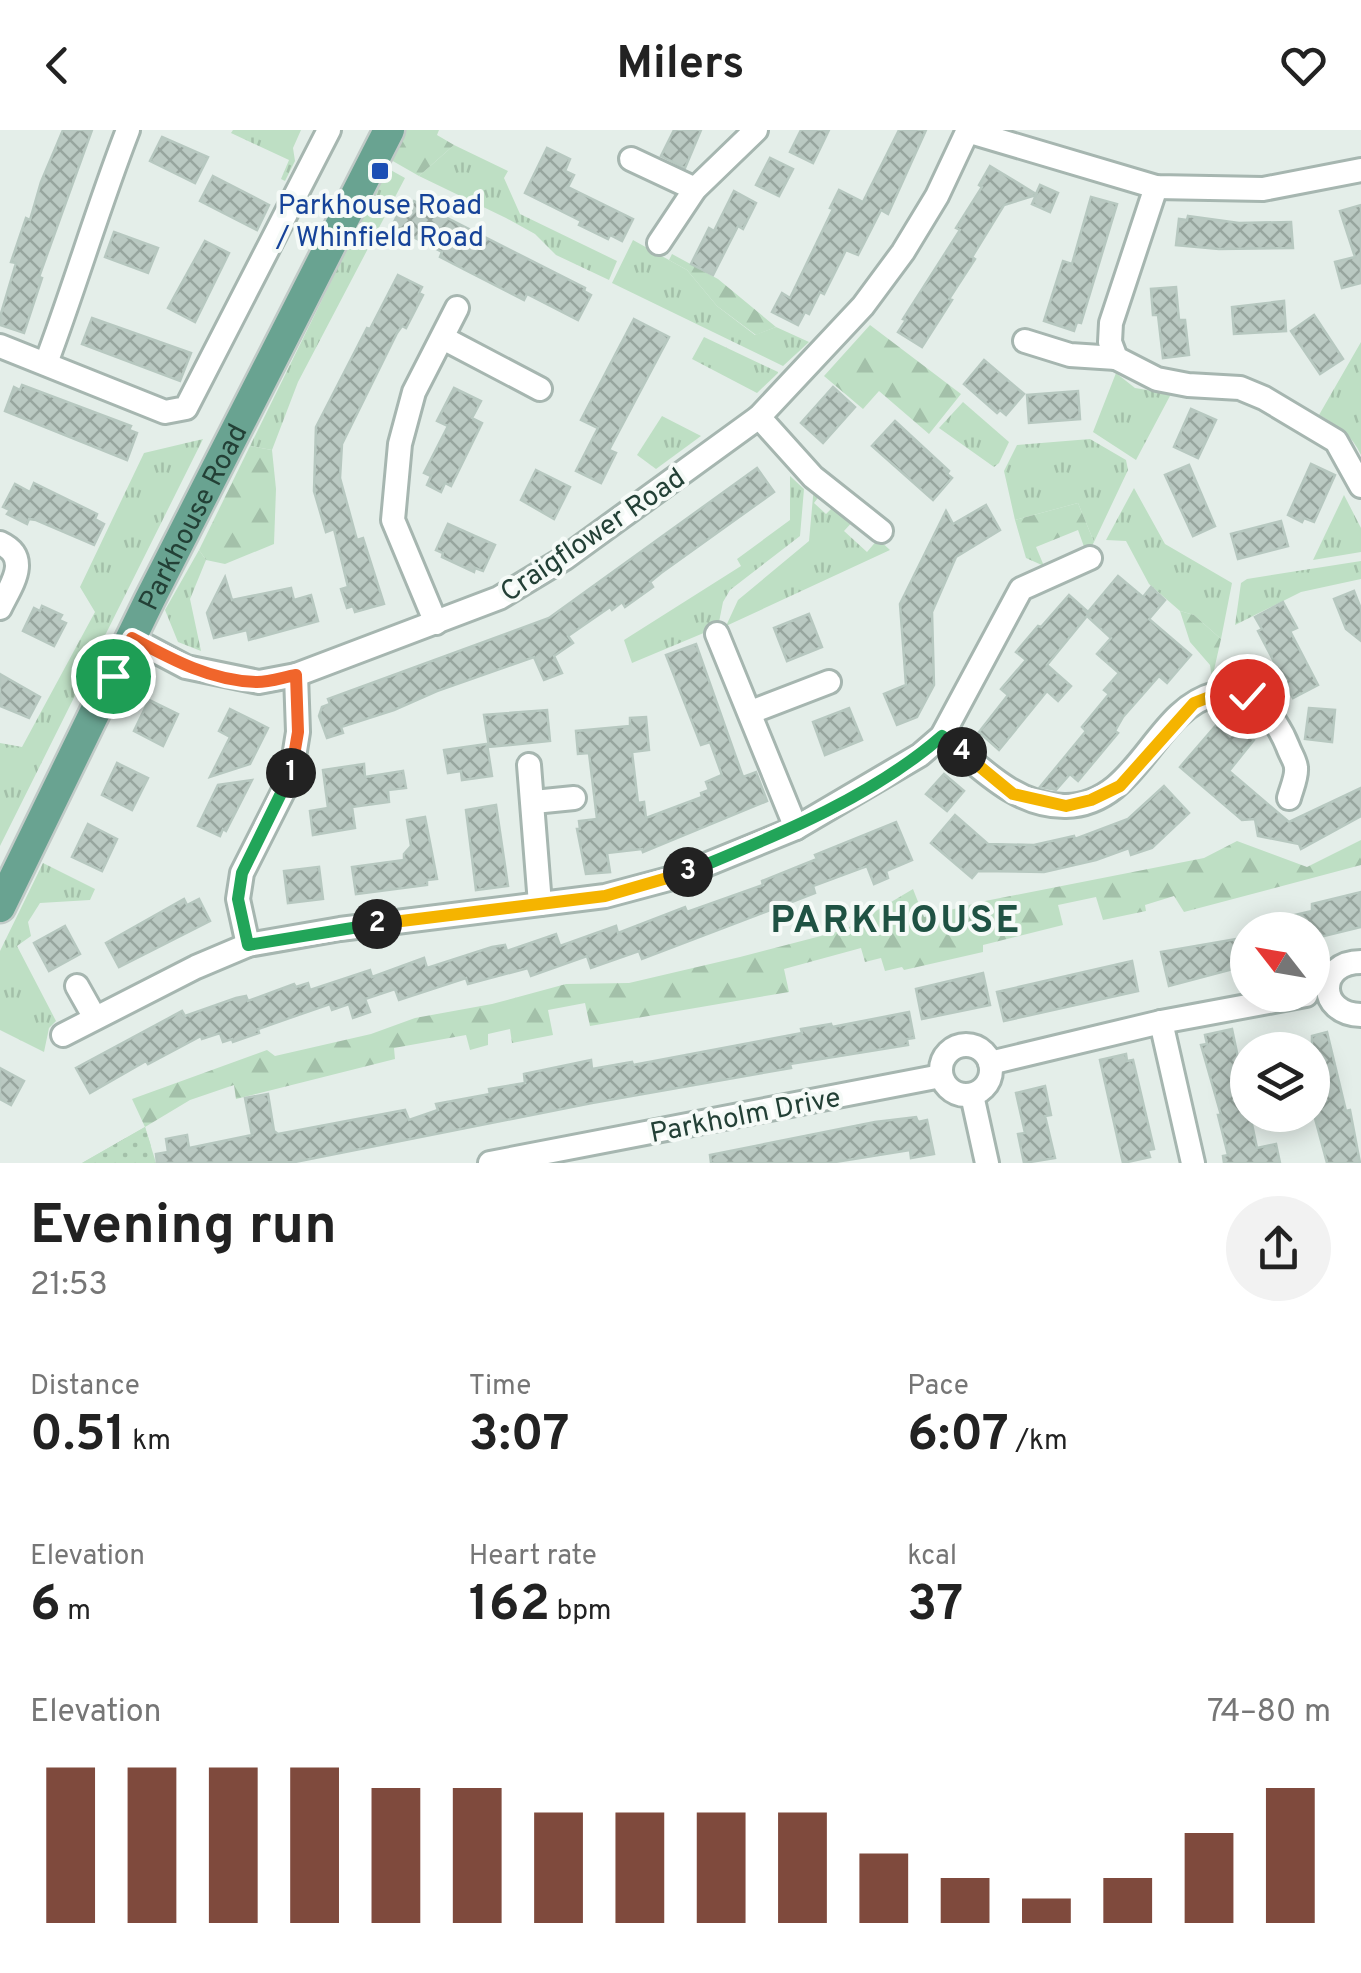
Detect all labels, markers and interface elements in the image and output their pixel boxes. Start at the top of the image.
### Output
text: Milers [617,37,744,94]
icon: back [30,38,85,93]
icon: heart [1276,38,1331,93]
marker: Parkhouse Road / Whinfield Road [369,160,391,182]
place label: Parkhouse Road / Whinfield Road [275,189,484,257]
street label: Parkhouse Road [132,419,257,617]
street label: Craigflower Road [494,461,693,612]
pin [71,634,156,719]
icon: arrive [86,649,141,704]
pin [1205,654,1290,739]
icon: check [1220,669,1275,724]
pin: 4 [937,727,987,777]
text: 4 [953,734,971,770]
pin: 1 [266,748,316,798]
text: 1 [285,755,297,791]
pin: 3 [663,847,713,897]
text: 3 [680,854,696,890]
district label: PARKHOUSE [770,898,1022,947]
pin: 2 [352,899,402,949]
text: 2 [368,906,386,942]
north arrow [1230,912,1330,1012]
map controls [1230,912,1330,1132]
button: layers [1230,1032,1330,1132]
street label: Parkholm Drive [647,1081,844,1153]
text: Evening run [30,1193,337,1263]
button: share [1226,1196,1331,1301]
text: 21:53 [30,1266,108,1306]
text: Distance [30,1369,140,1405]
text: Time [469,1369,531,1405]
text: Pace [907,1369,969,1405]
text: 0.51 [30,1405,126,1468]
text: 3:07 [469,1405,570,1468]
text: 6:07 [907,1405,1009,1468]
text: km [126,1424,171,1460]
text: /km [1009,1424,1068,1460]
text: Elevation [30,1539,145,1575]
text: Heart rate [469,1539,597,1575]
text: kcal [907,1539,957,1575]
text: 6 [30,1575,61,1638]
text: 162 [469,1575,550,1638]
text: 37 [907,1575,963,1638]
text: m [61,1594,91,1630]
text: bpm [550,1594,612,1630]
text: Elevation [30,1693,162,1733]
text: 74–80 m [1207,1693,1331,1733]

